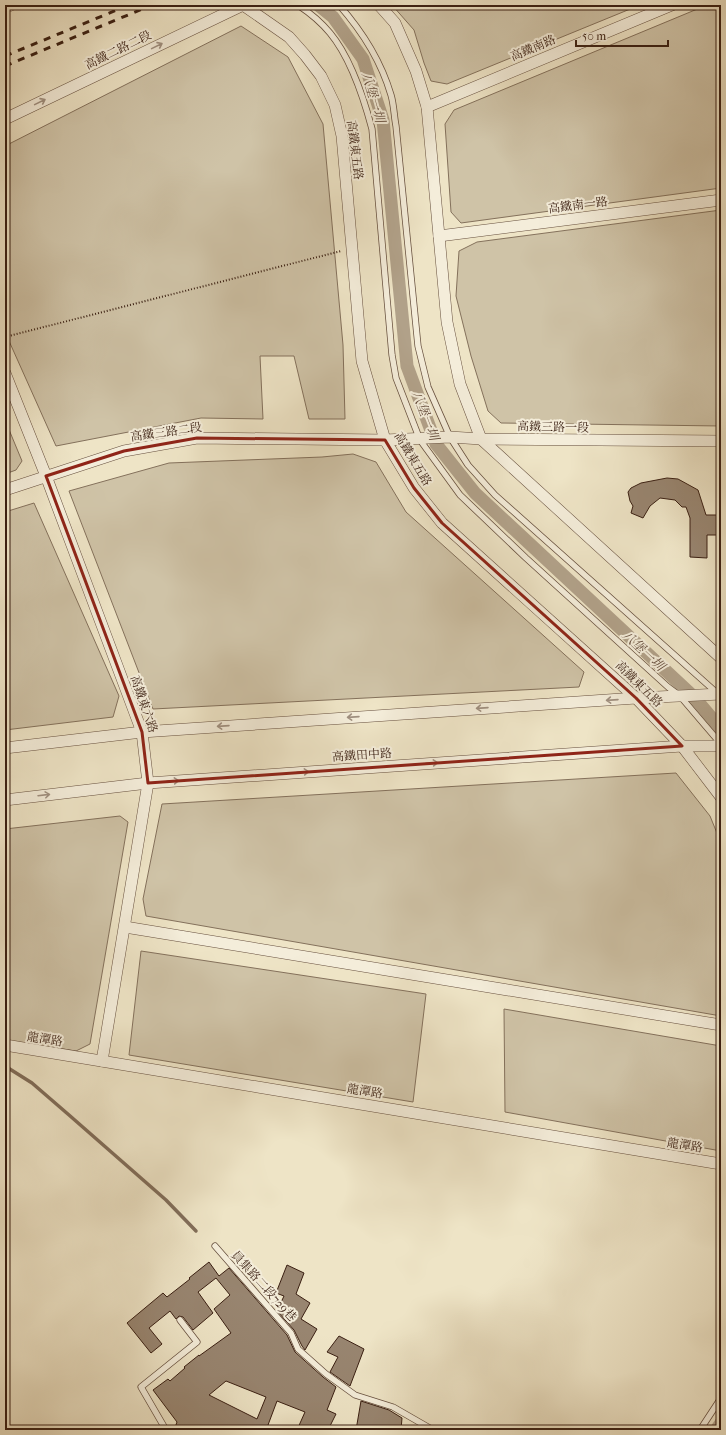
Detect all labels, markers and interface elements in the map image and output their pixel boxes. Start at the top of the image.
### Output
scale bar [576,22,668,48]
street label: 高鐵二路二段 [83,28,153,72]
text: 50 m [582,29,606,43]
street label: 高鐵南路 [508,32,558,64]
one-way arrow [151,42,163,49]
water label: 八堡一圳 [359,70,388,126]
one-way arrow [34,98,46,105]
street label: 高鐵東五路 [344,119,366,181]
street label: 高鐵南一路 [547,194,609,216]
water label: 八堡一圳 [409,388,443,444]
street label: 高鐵三路一段 [517,419,589,435]
street label: 高鐵三路二段 [129,420,203,444]
street label: 高鐵東五路 [392,430,434,488]
water label: 八堡一圳 [620,627,669,675]
street label: 高鐵東五路 [613,658,665,710]
street label: 高鐵東六路 [128,673,160,735]
one-way arrow [606,696,619,703]
one-way arrow [476,705,489,712]
one-way arrow [347,714,360,721]
one-way arrow [217,723,230,730]
street label: 高鐵田中路 [332,746,392,764]
one-way arrow [425,759,438,766]
one-way arrow [296,768,309,775]
one-way arrow [166,777,179,784]
one-way arrow [37,791,50,799]
street label: 龍潭路 [26,1029,64,1049]
street label: 龍潭路 [346,1081,384,1101]
street label: 龍潭路 [666,1135,704,1155]
street label: 員集路二段729巷 [229,1248,299,1324]

